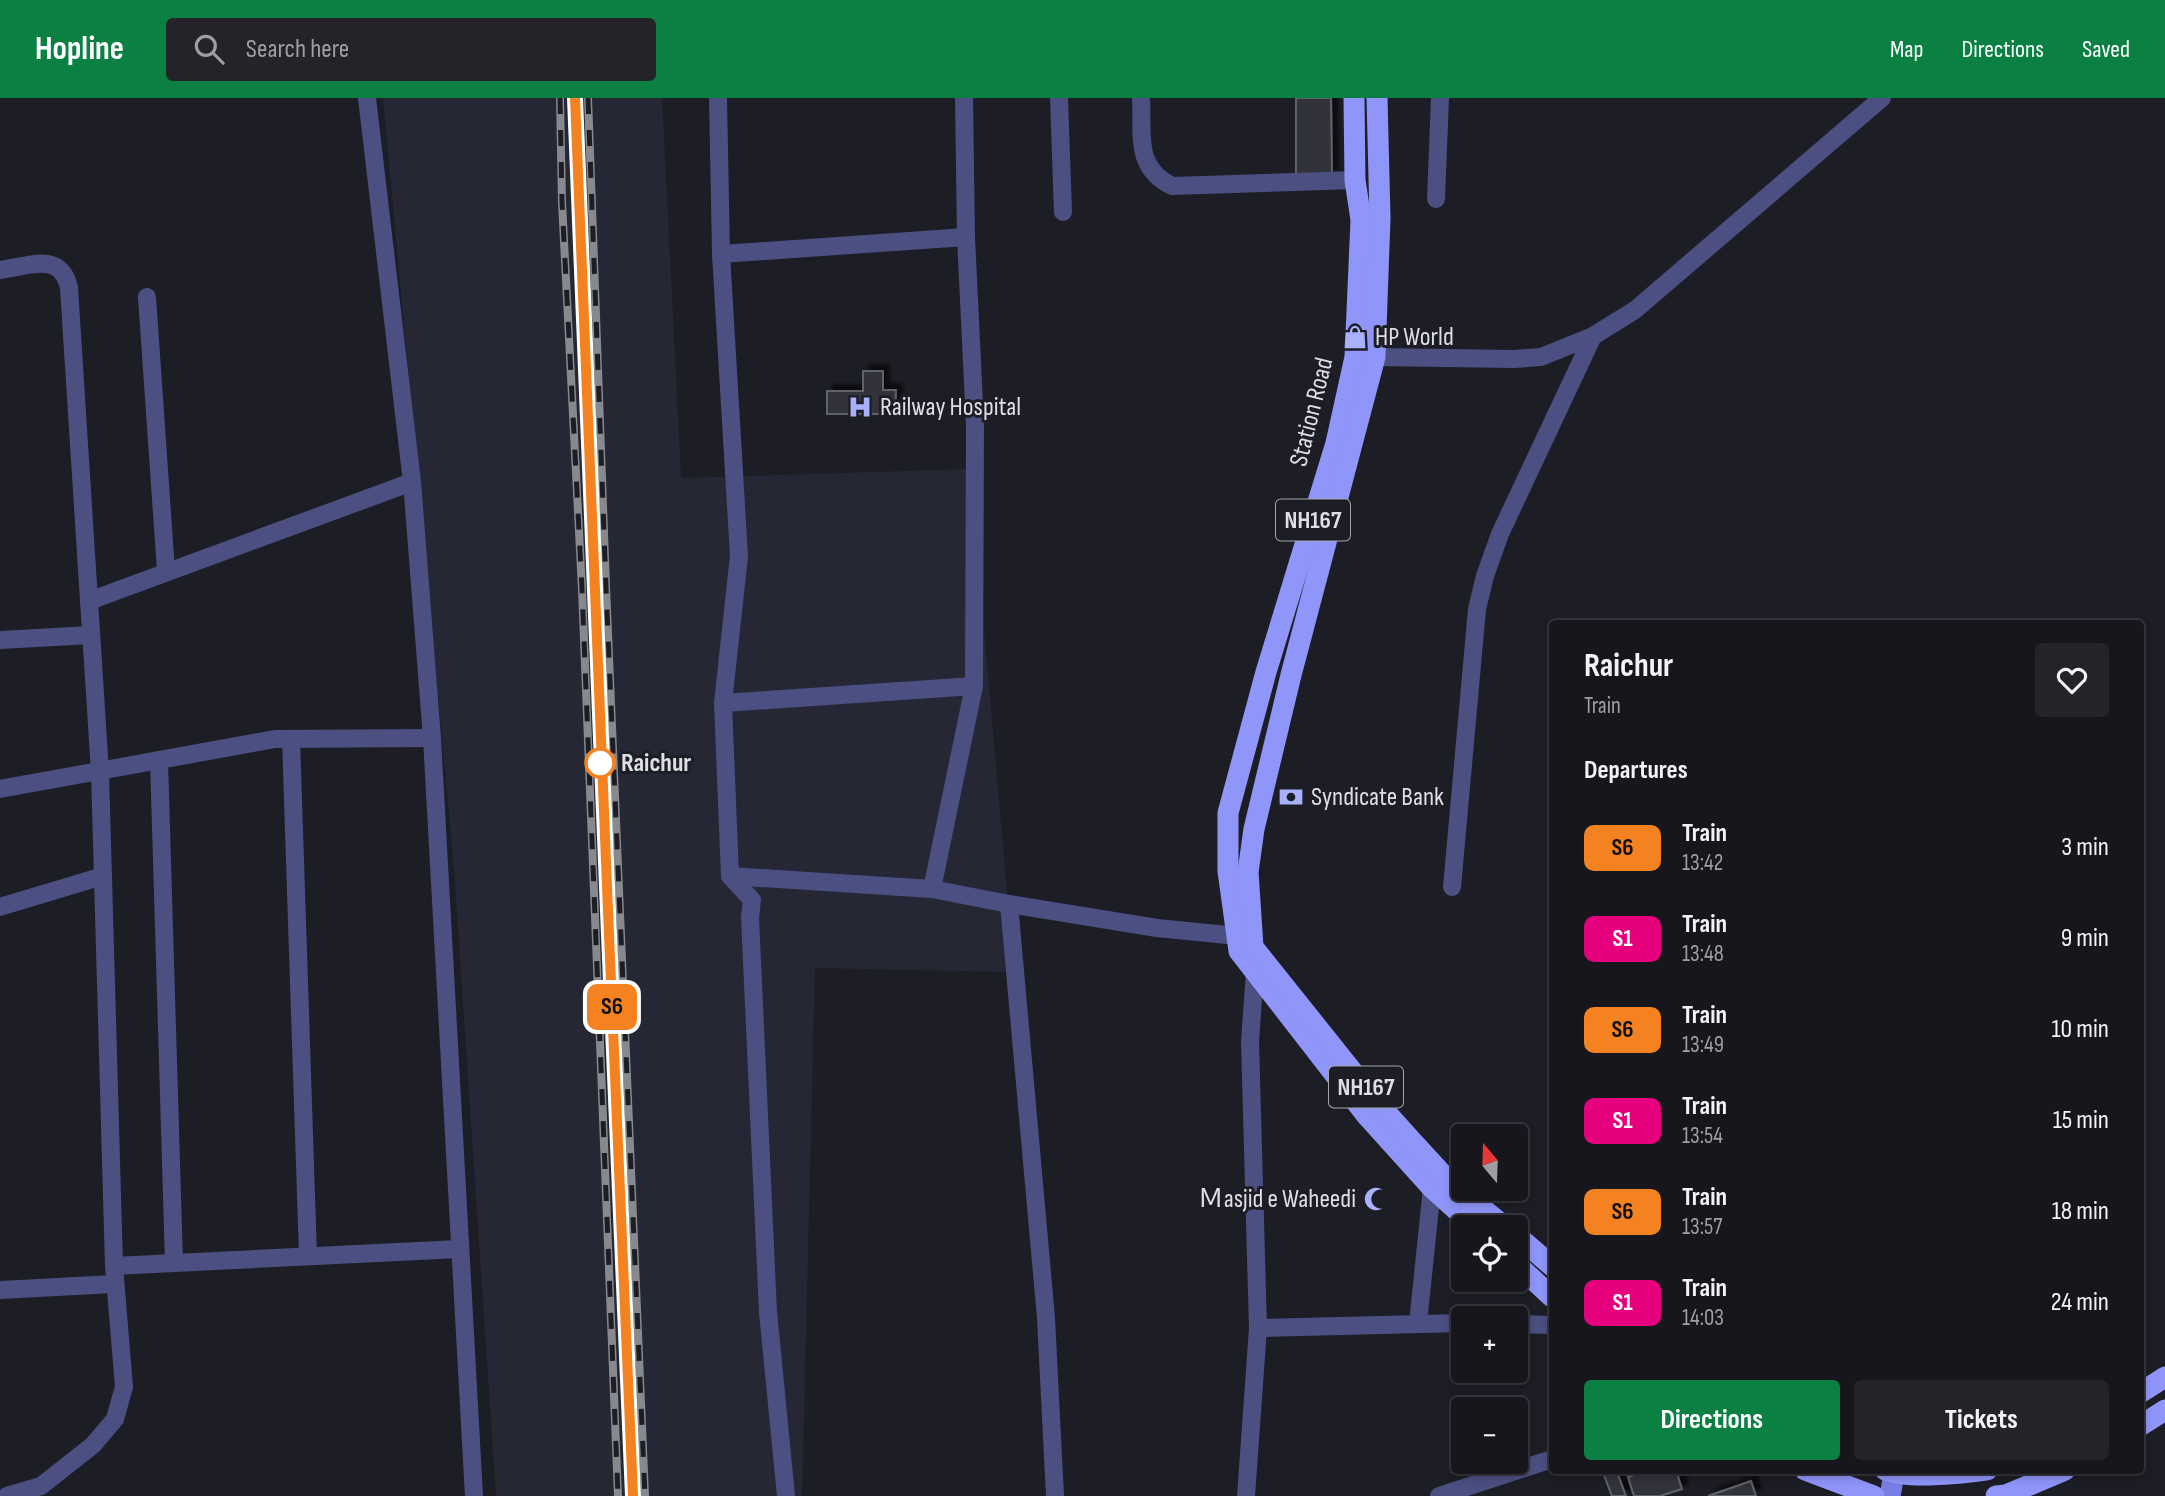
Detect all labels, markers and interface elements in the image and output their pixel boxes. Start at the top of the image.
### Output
search box [166,18,656,81]
text: Hopline [35,29,124,69]
icon: search [190,30,228,68]
text: Search here [246,34,349,65]
text: Map [1890,35,1923,64]
text: Directions [1961,35,2044,64]
text: Saved [2082,35,2130,64]
place label: HP World [1375,322,1454,353]
shop icon: HP World [1341,323,1369,351]
street label: Station Road [1284,354,1340,470]
place label: Railway Hospital [880,392,1021,423]
hospital icon: Railway Hospital [846,393,874,421]
road number: NH167 [1276,500,1350,540]
button: heart [2035,643,2109,717]
text: Raichur [1584,646,1673,686]
text: Train [1584,692,1621,720]
marker: Raichur [585,748,615,778]
place label: Raichur [621,748,691,779]
text: Departures [1584,755,1688,786]
place label: Syndicate Bank [1311,782,1444,813]
bank icon: Syndicate Bank [1277,783,1305,811]
text: Train [1682,818,1727,849]
text: 3 min [2061,832,2109,863]
text: S6 [1611,833,1634,862]
text: 13:42 [1682,849,1723,877]
text: Train [1682,909,1727,940]
text: 9 min [2061,923,2109,954]
text: S1 [1612,924,1633,953]
text: 13:48 [1682,940,1724,968]
line badge: S6 [580,984,644,1030]
text: S6 [601,992,623,1021]
text: Train [1682,1000,1727,1031]
text: 10 min [2052,1014,2109,1045]
text: S6 [1611,1015,1634,1044]
text: 13:49 [1682,1031,1724,1059]
road number: NH167 [1329,1066,1403,1107]
text: Train [1682,1091,1727,1122]
text: 15 min [2053,1105,2109,1136]
text: S1 [1612,1106,1633,1135]
text: 13:54 [1682,1122,1723,1150]
north arrow [1451,1124,1528,1200]
map controls [1451,1124,1528,1474]
text: Train [1682,1182,1727,1213]
place label: Ｍasjid e Waheedi [1198,1184,1356,1215]
mosque icon: Ｍasjid e Waheedi [1362,1185,1390,1213]
text: 18 min [2052,1196,2109,1227]
text: S6 [1611,1197,1634,1226]
text: 13:57 [1682,1213,1722,1241]
button: locate [1451,1215,1528,1292]
text: Train [1682,1273,1727,1304]
text: 24 min [2051,1287,2109,1318]
text: S1 [1612,1288,1633,1317]
text: 14:03 [1682,1304,1724,1332]
button: + [1451,1306,1528,1383]
button: Directions [1584,1380,1840,1460]
button: Tickets [1854,1380,2109,1460]
button: − [1451,1397,1528,1474]

